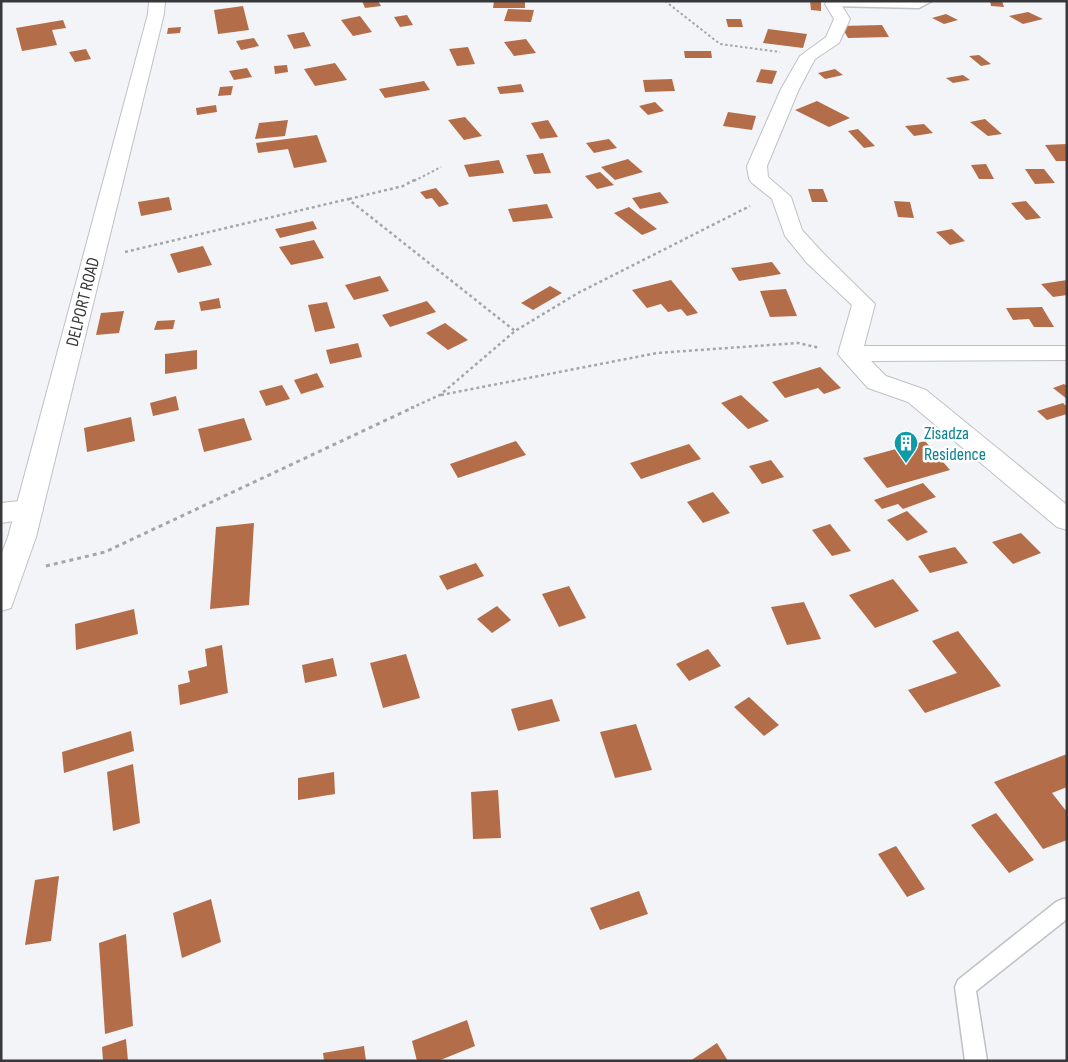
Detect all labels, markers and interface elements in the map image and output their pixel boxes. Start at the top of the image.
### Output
street label: DELPORT ROAD [62,255,104,349]
place label: Zisadza Residence [924,423,986,465]
building icon: Zisadza Residence [893,430,919,464]

